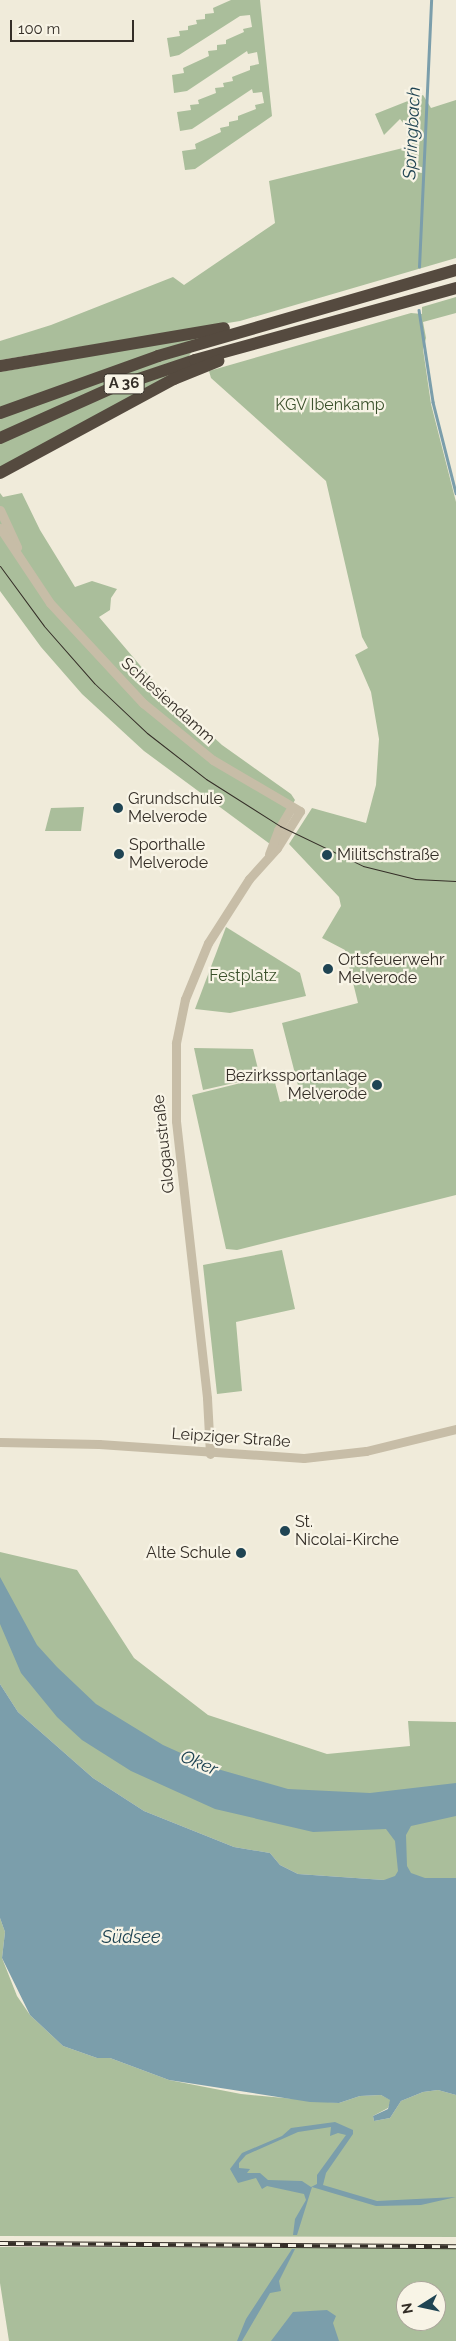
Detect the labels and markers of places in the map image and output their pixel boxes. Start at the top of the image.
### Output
place label: Grundschule Melverode [128,789,223,827]
marker: Grundschule Melverode [112,802,124,814]
place label: Sporthalle Melverode [129,835,208,873]
place label: Militschstraße [337,845,439,865]
marker: Sporthalle Melverode [113,848,125,860]
marker: Militschstraße [321,849,333,861]
place label: Ortsfeuerwehr Melverode [338,950,445,988]
marker: Ortsfeuerwehr Melverode [322,963,334,975]
place label: Bezirkssportanlage Melverode [225,1066,367,1104]
marker: Bezirkssportanlage Melverode [371,1079,383,1091]
place label: St. Nicolai-Kirche [295,1512,399,1550]
marker: St. Nicolai-Kirche [279,1525,291,1537]
place label: Alte Schule [146,1543,231,1563]
marker: Alte Schule [235,1547,247,1559]

